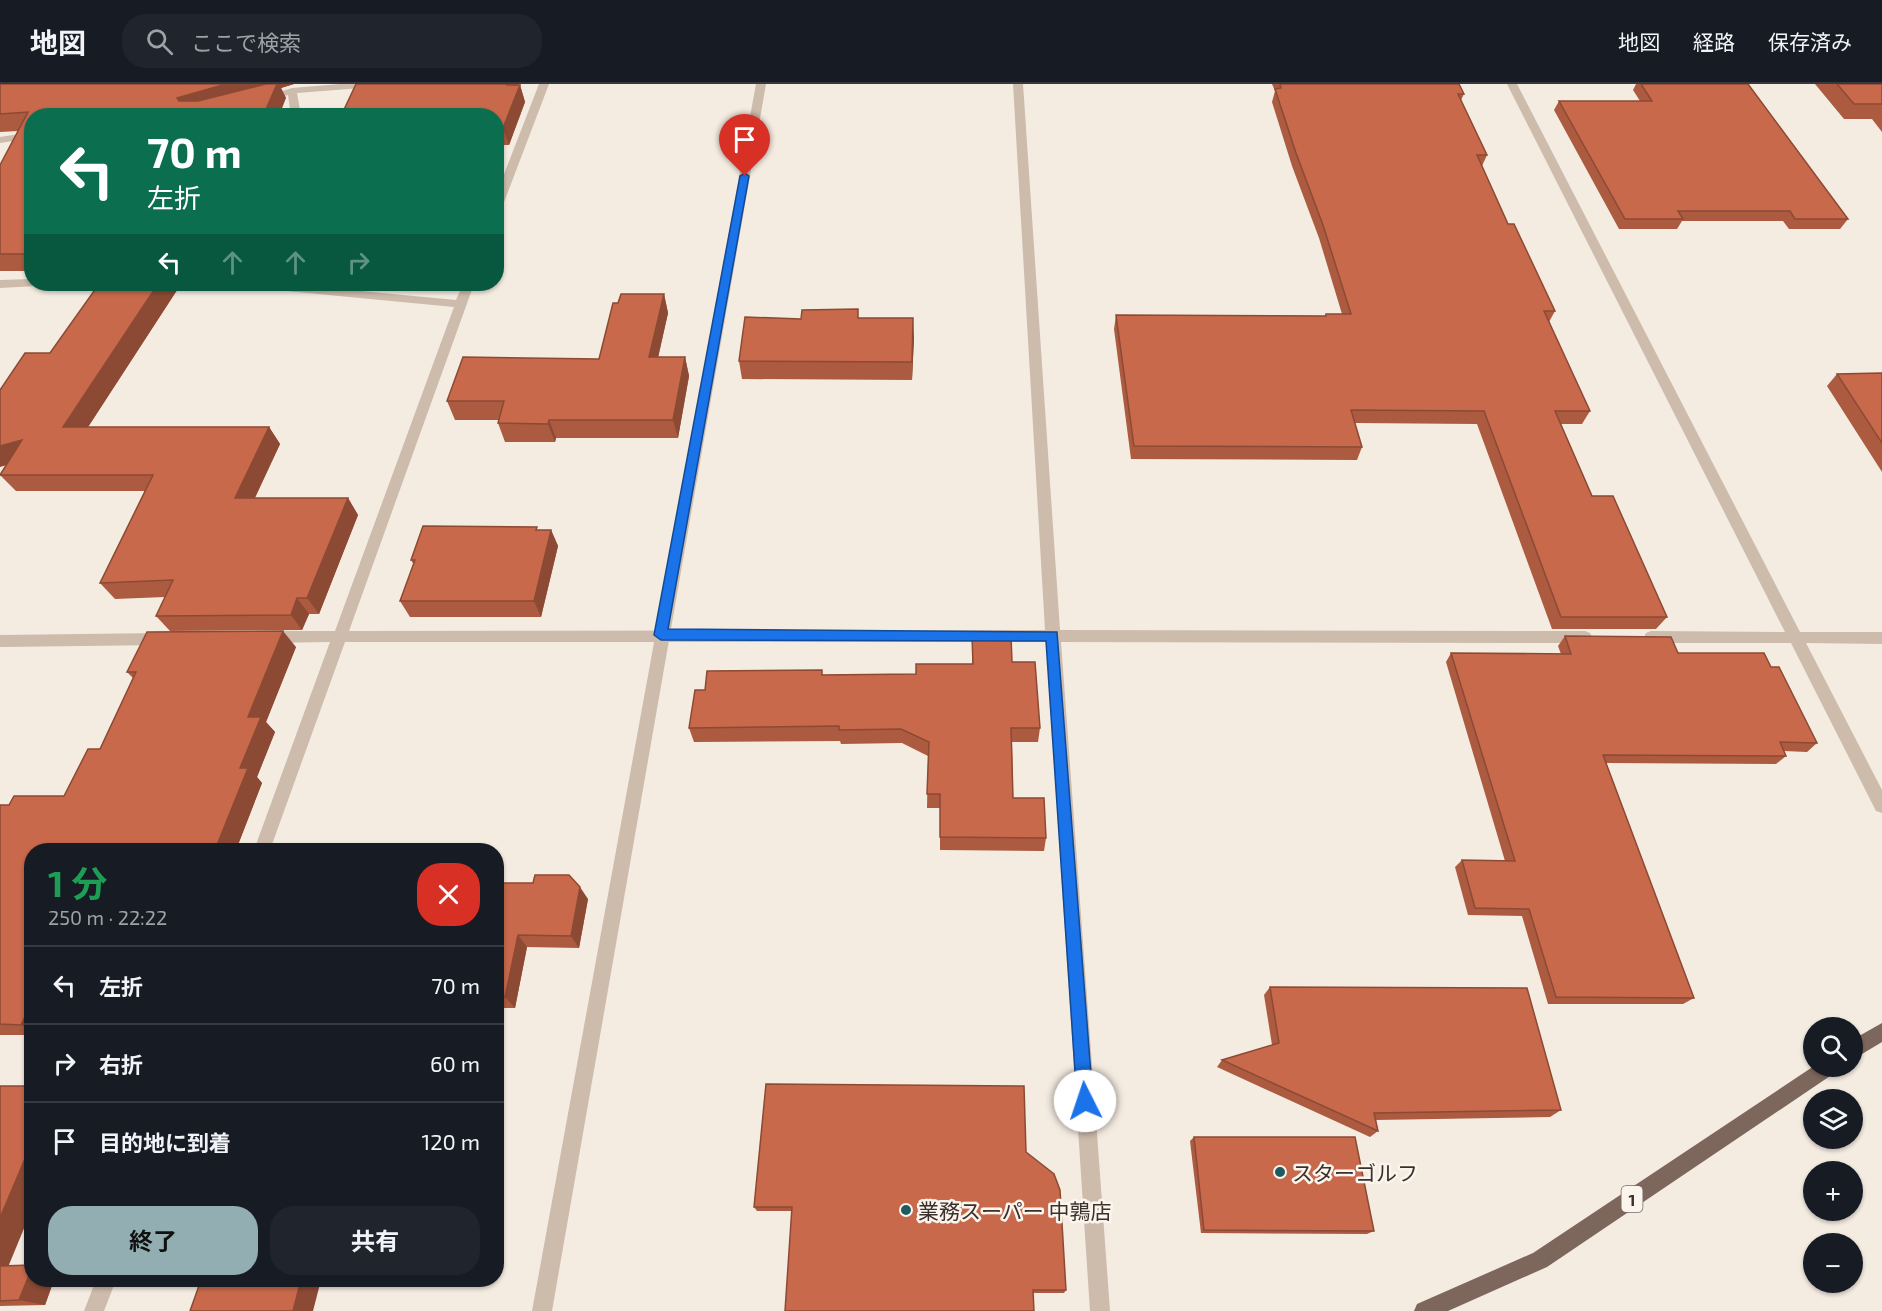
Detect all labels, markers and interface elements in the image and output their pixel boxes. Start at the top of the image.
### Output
search box [122,14,542,68]
text: 地図 [30,25,86,59]
icon: search [143,25,176,58]
text: ここで検索 [191,29,301,55]
text: 地図 [1618,29,1660,54]
text: 経路 [1693,29,1735,54]
text: 保存済み [1768,29,1852,54]
pin [719,114,770,176]
icon: arrive [728,123,761,156]
text: 70 m [147,126,242,176]
icon: left [48,132,126,210]
text: 左折 [147,181,201,213]
icon: left [153,246,186,279]
icon: ahead [216,246,249,279]
icon: ahead [279,246,312,279]
icon: right [342,246,375,279]
text: 1 分 [48,861,107,904]
button: close [417,863,480,926]
text: 250 m · 22:22 [48,905,167,929]
icon: left [48,969,81,1002]
text: 70 m [431,972,480,998]
text: 左折 [99,973,143,999]
map controls [1803,1017,1863,1293]
button: search [1803,1017,1863,1077]
icon: right [48,1047,81,1080]
text: 60 m [430,1050,480,1076]
text: 右折 [99,1051,143,1077]
position arrow [1053,1069,1117,1133]
button: layers [1803,1089,1863,1149]
icon: arrive [48,1125,81,1158]
text: 120 m [421,1128,480,1154]
text: 目的地に到着 [99,1129,231,1155]
place label: スターゴルフ [1292,1160,1418,1185]
button: + [1803,1161,1863,1221]
marker: スターゴルフ [1273,1165,1287,1179]
road number: 1 [1622,1186,1642,1212]
place label: 業務スーパー 中鶉店 [918,1198,1111,1223]
marker: 業務スーパー 中鶉店 [899,1203,913,1217]
button: 終了 [48,1206,258,1275]
button: 共有 [270,1206,480,1275]
button: − [1803,1233,1863,1293]

